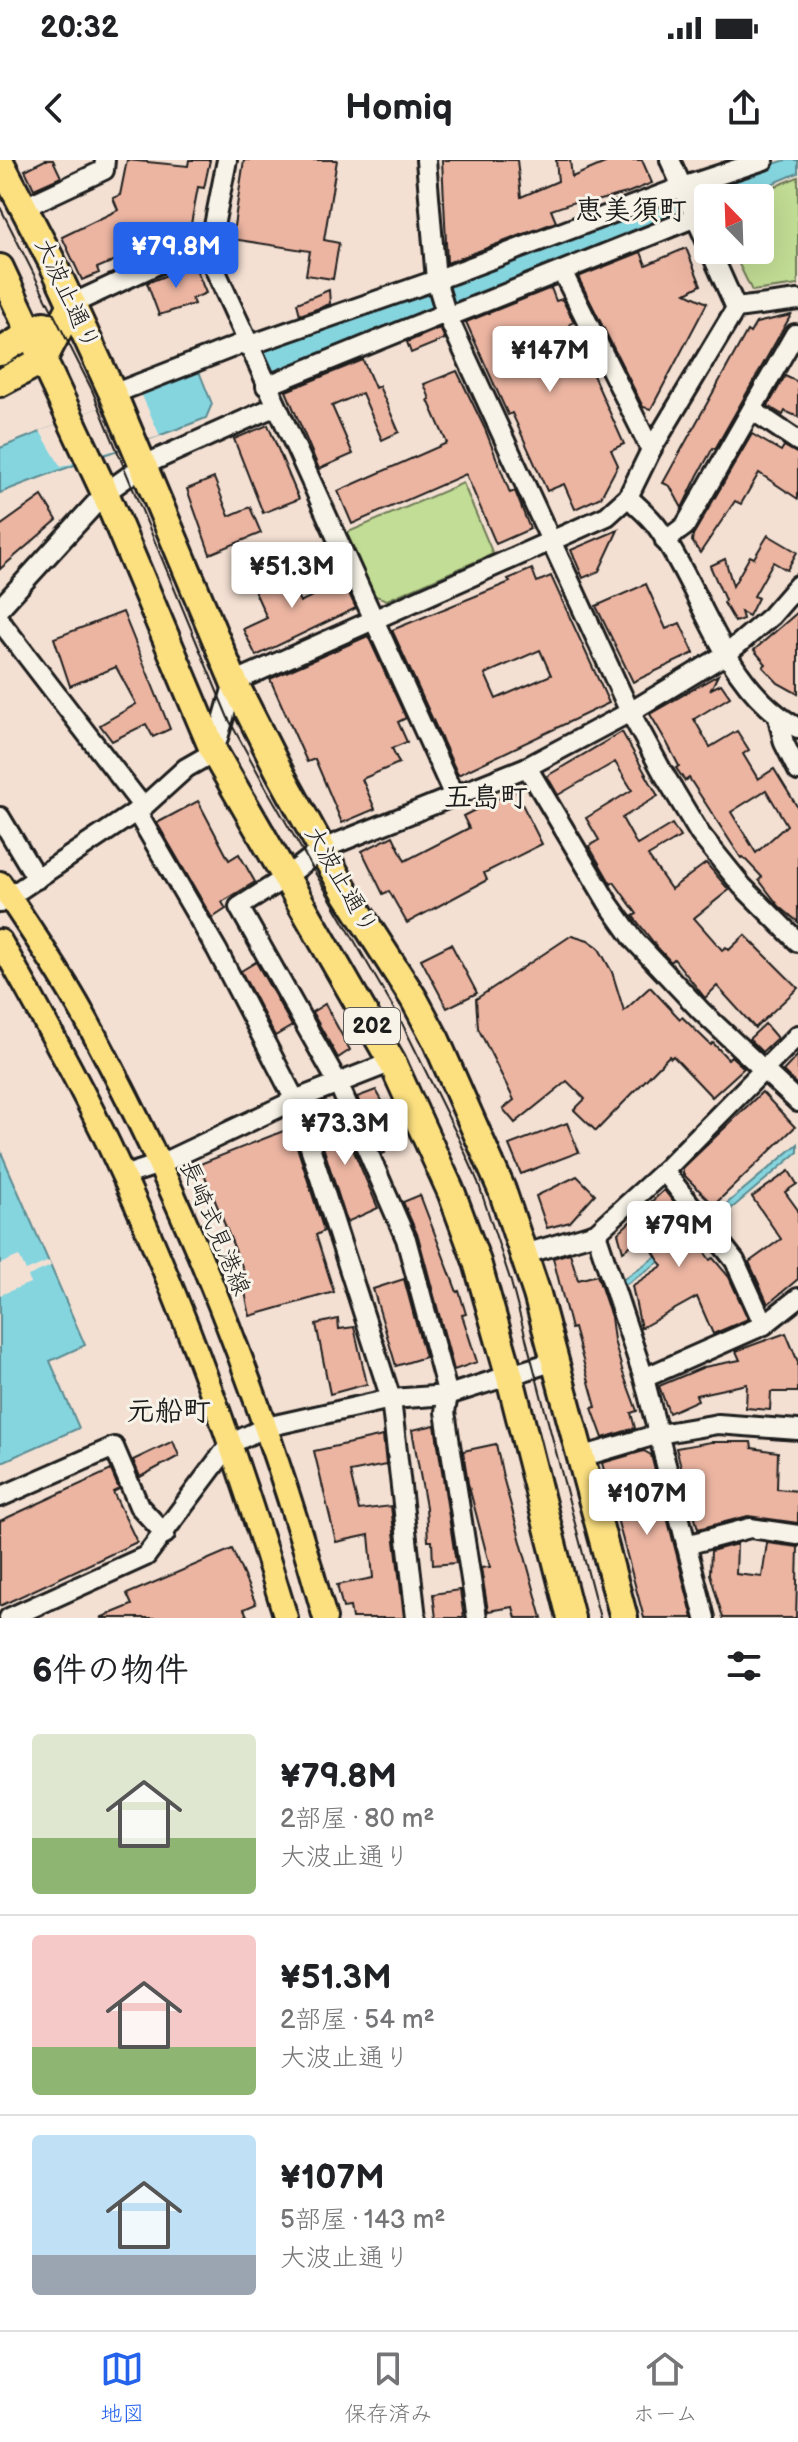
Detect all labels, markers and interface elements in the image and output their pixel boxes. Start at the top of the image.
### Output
text: 20:32 [40,10,119,46]
icon: back [32,86,76,130]
icon: share [722,86,766,130]
text: Homiq [345,87,453,130]
north arrow [694,184,774,264]
map controls [694,184,774,264]
district label: 恵美須町 [575,194,687,227]
pin: ¥79.8M [111,222,241,290]
text: ¥79.8M [131,232,221,263]
street label: 大波止通り [29,233,105,355]
pin: ¥147M [494,326,606,394]
text: ¥147M [510,336,590,367]
pin: ¥51.3M [227,542,357,610]
text: ¥51.3M [249,552,335,583]
district label: 五島町 [444,781,528,814]
street label: 大波止通り [298,821,384,939]
road number: 202 [344,1008,400,1044]
pin: ¥73.3M [280,1099,410,1167]
text: ¥73.3M [301,1109,389,1140]
street label: 長崎式見港線 [174,1156,256,1300]
pin: ¥79M [632,1201,726,1269]
text: ¥79M [645,1211,713,1242]
district label: 元船町 [127,1395,211,1428]
pin: ¥107M [591,1469,703,1537]
text: ¥107M [607,1479,687,1510]
icon: filters [722,1644,766,1688]
text: 6件の物件 [32,1650,189,1691]
text: ¥79.8M [280,1756,397,1797]
icon: home [96,1766,192,1862]
text: 2部屋 · 80 m² [280,1804,435,1835]
text: 大波止通り [280,1842,410,1873]
text: ¥51.3M [280,1957,392,1998]
icon: home [96,1967,192,2063]
text: 2部屋 · 54 m² [280,2005,435,2036]
text: 大波止通り [280,2043,410,2074]
text: ¥107M [280,2157,384,2198]
icon: home [96,2167,192,2263]
text: 5部屋 · 143 m² [280,2205,446,2236]
text: 大波止通り [280,2243,410,2274]
tab: 地図 [100,2347,144,2428]
tab: 保存済み [344,2347,432,2428]
tab: ホーム [633,2347,698,2428]

